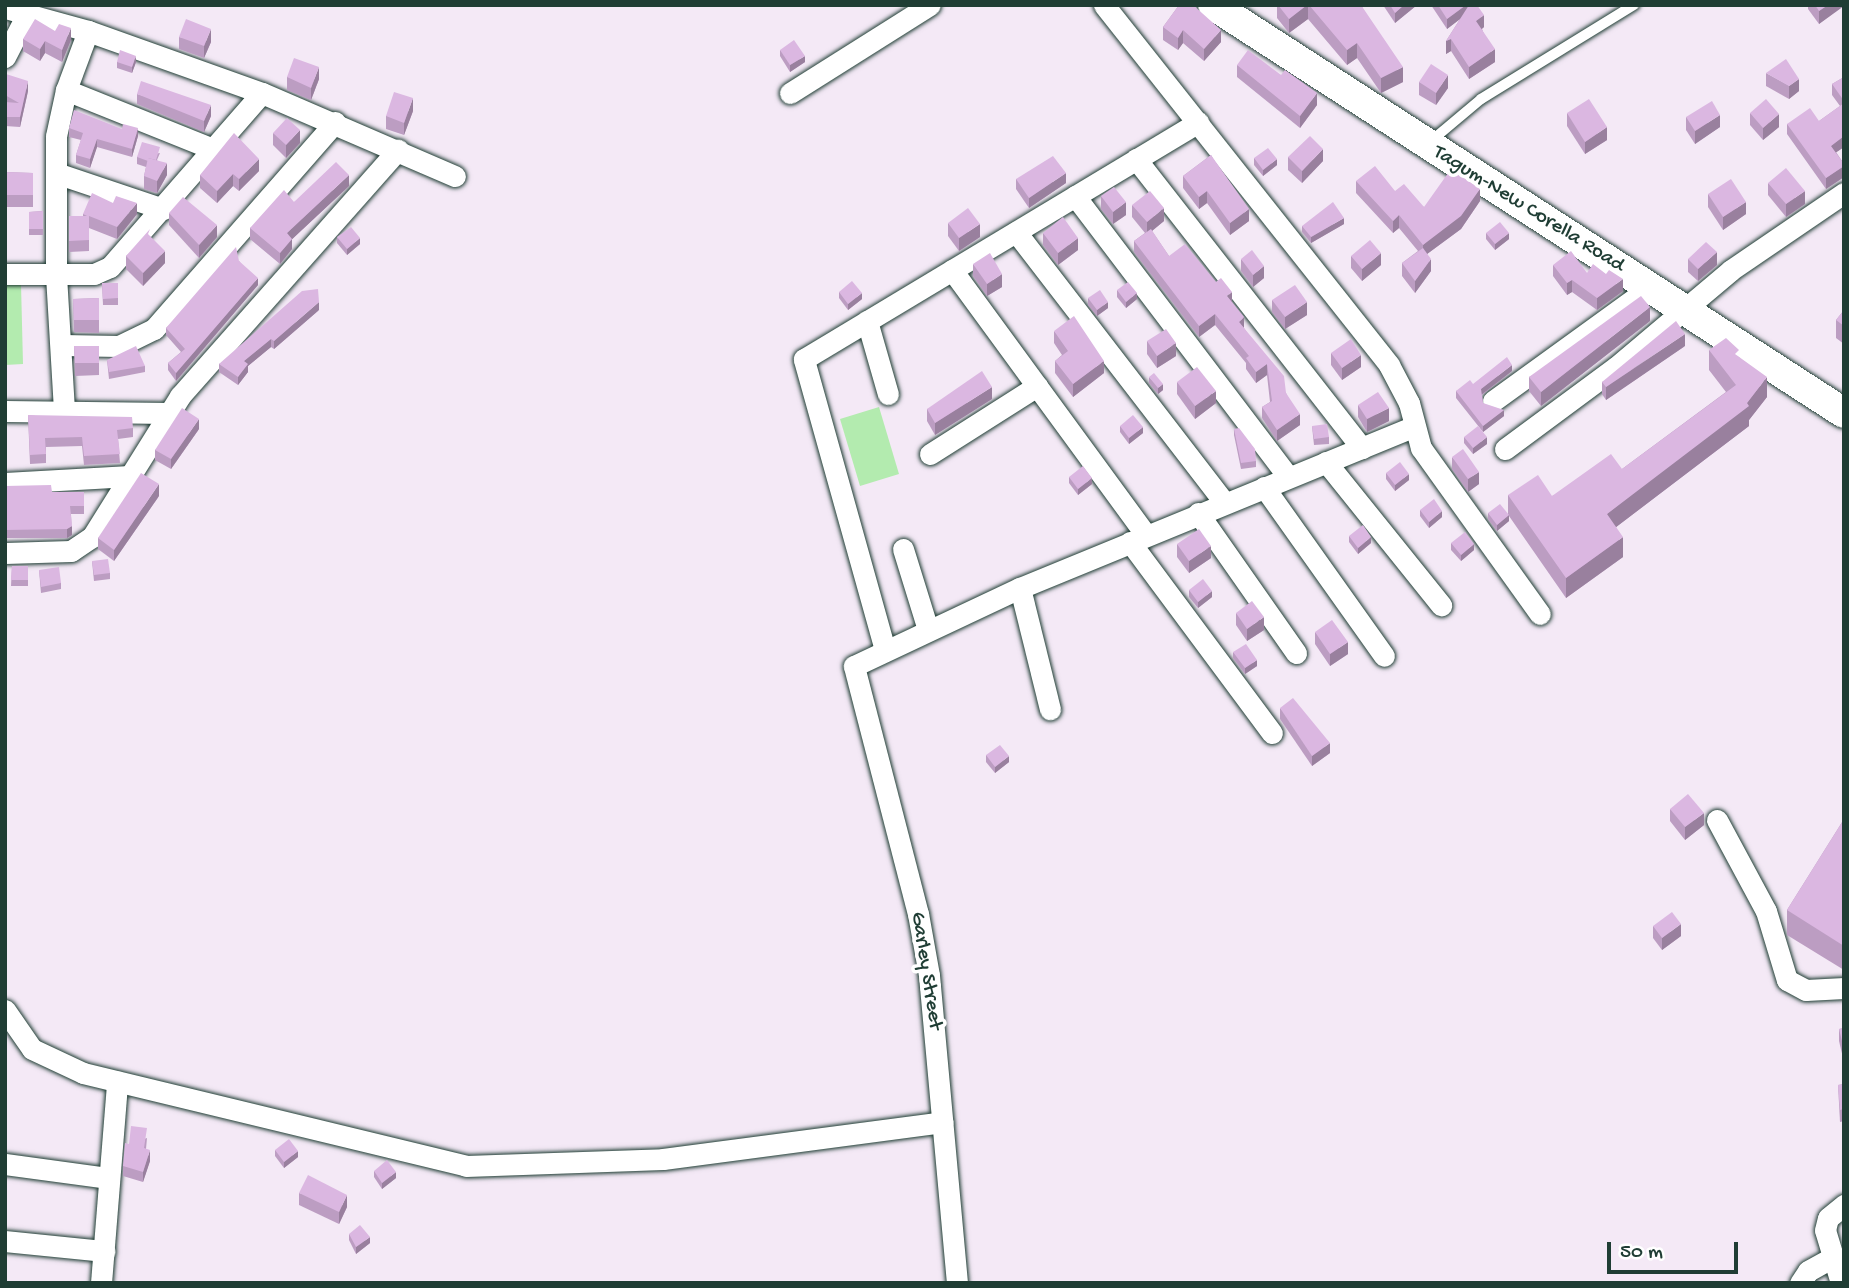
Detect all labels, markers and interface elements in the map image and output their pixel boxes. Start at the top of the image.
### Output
street label: Tagum-New Corella Road [1428,141,1628,279]
street label: Garley Street [903,910,947,1032]
scale bar [1611,1228,1742,1272]
text: 50 m [1620,1241,1663,1266]

